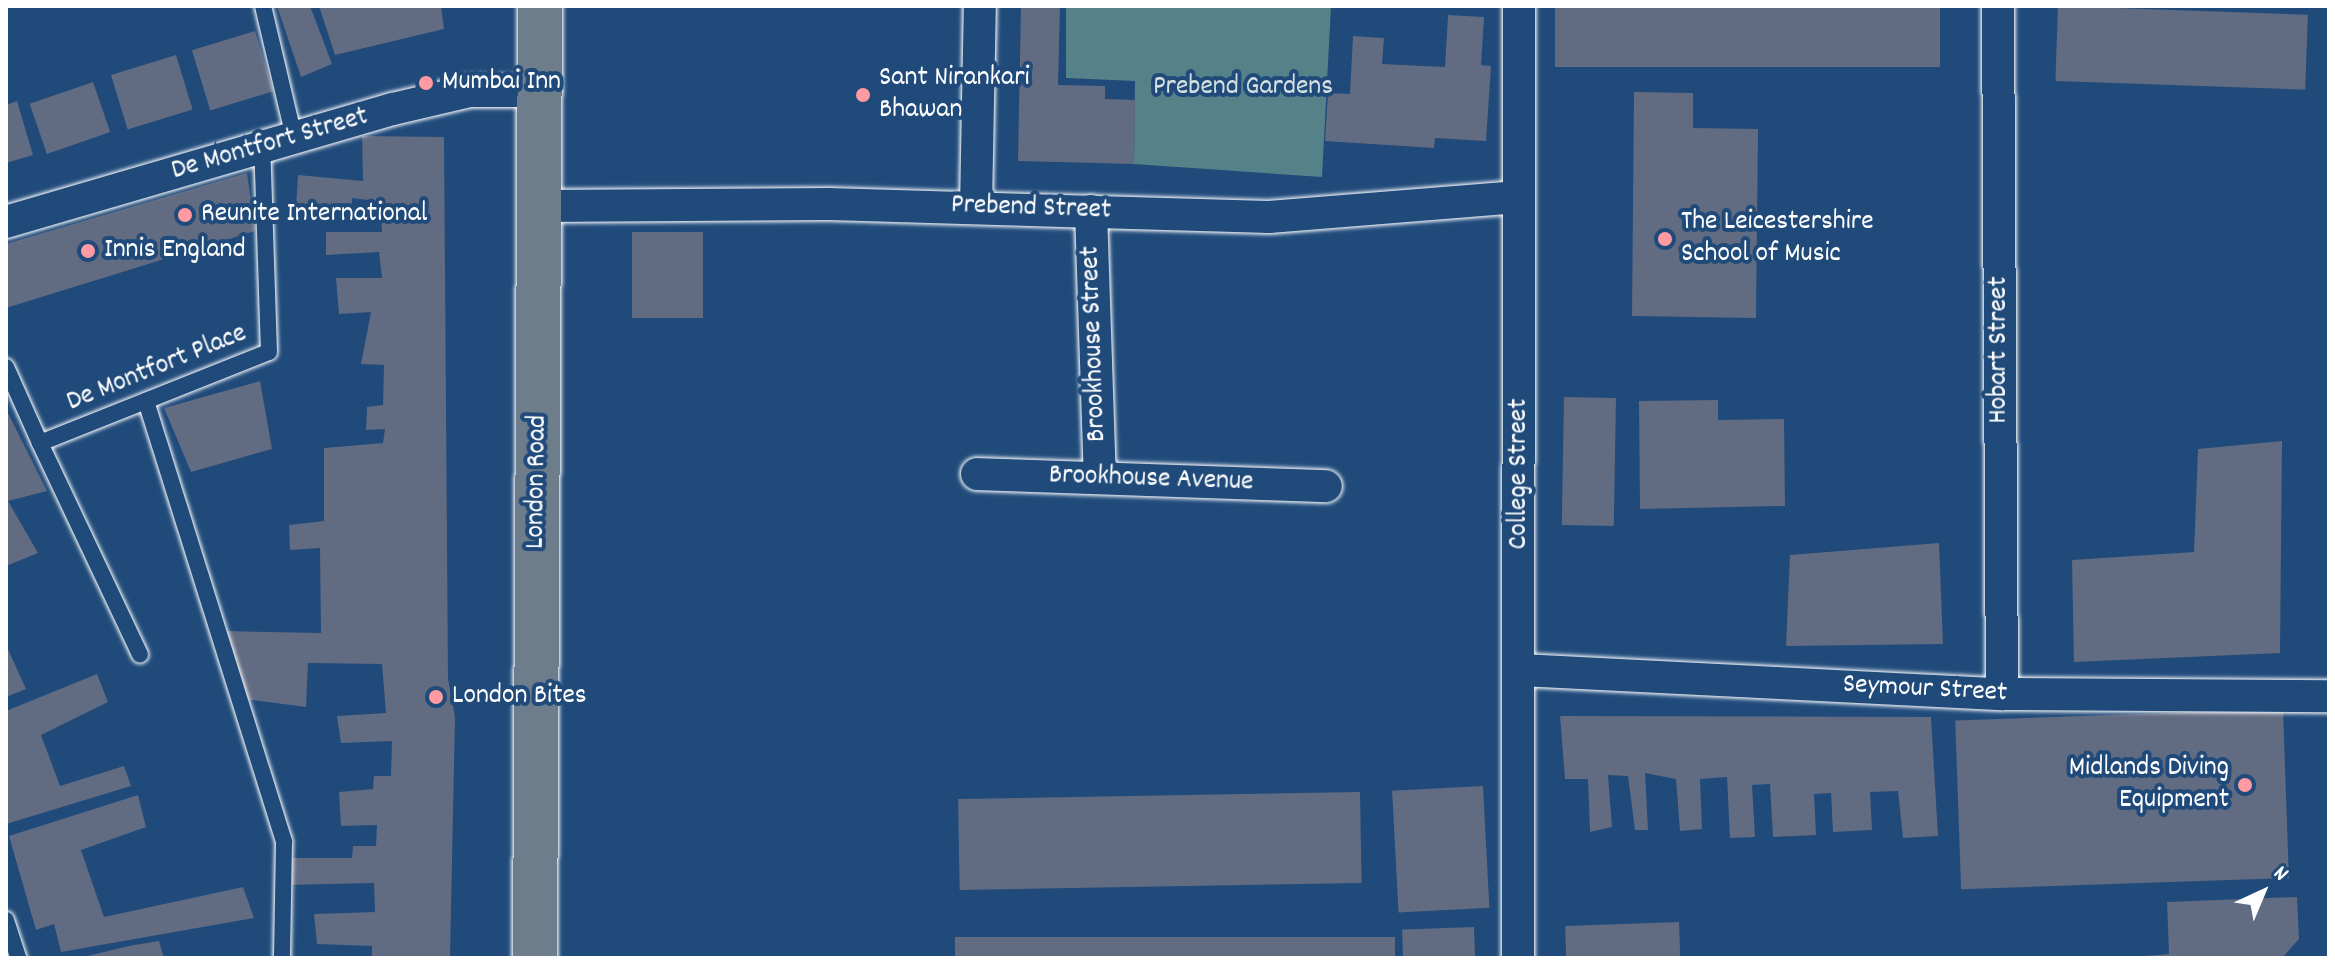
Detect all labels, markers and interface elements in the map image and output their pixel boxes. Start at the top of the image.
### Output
place label: Sant Nirankari Bhawan [879,62,1030,128]
place label: Mumbai Inn [442,66,561,100]
park label: Prebend Gardens [1153,71,1333,105]
marker: Mumbai Inn [417,74,435,92]
marker: Sant Nirankari Bhawan [854,86,872,104]
street label: De Montfort Street [168,101,372,189]
street label: Prebend Street [950,189,1112,229]
place label: Reunite International [201,198,428,232]
marker: Reunite International [176,206,194,224]
place label: The Leicestershire School of Music [1681,206,1873,272]
marker: The Leicestershire School of Music [1656,230,1674,248]
place label: Innis England [104,234,246,268]
marker: Innis England [79,242,97,260]
street label: Brookhouse Street [1075,245,1115,443]
street label: Hobart Street [1983,276,2017,424]
street label: De Montfort Place [62,318,252,420]
street label: College Street [1503,399,1537,549]
street label: London Road [520,415,556,549]
street label: Brookhouse Avenue [1048,460,1254,500]
street label: Seymour Street [1842,669,2008,711]
place label: London Bites [452,680,587,714]
marker: London Bites [427,688,445,706]
place label: Midlands Diving Equipment [2069,752,2229,818]
marker: Midlands Diving Equipment [2236,776,2254,794]
north arrow [2223,852,2303,932]
text: N [2265,859,2295,889]

